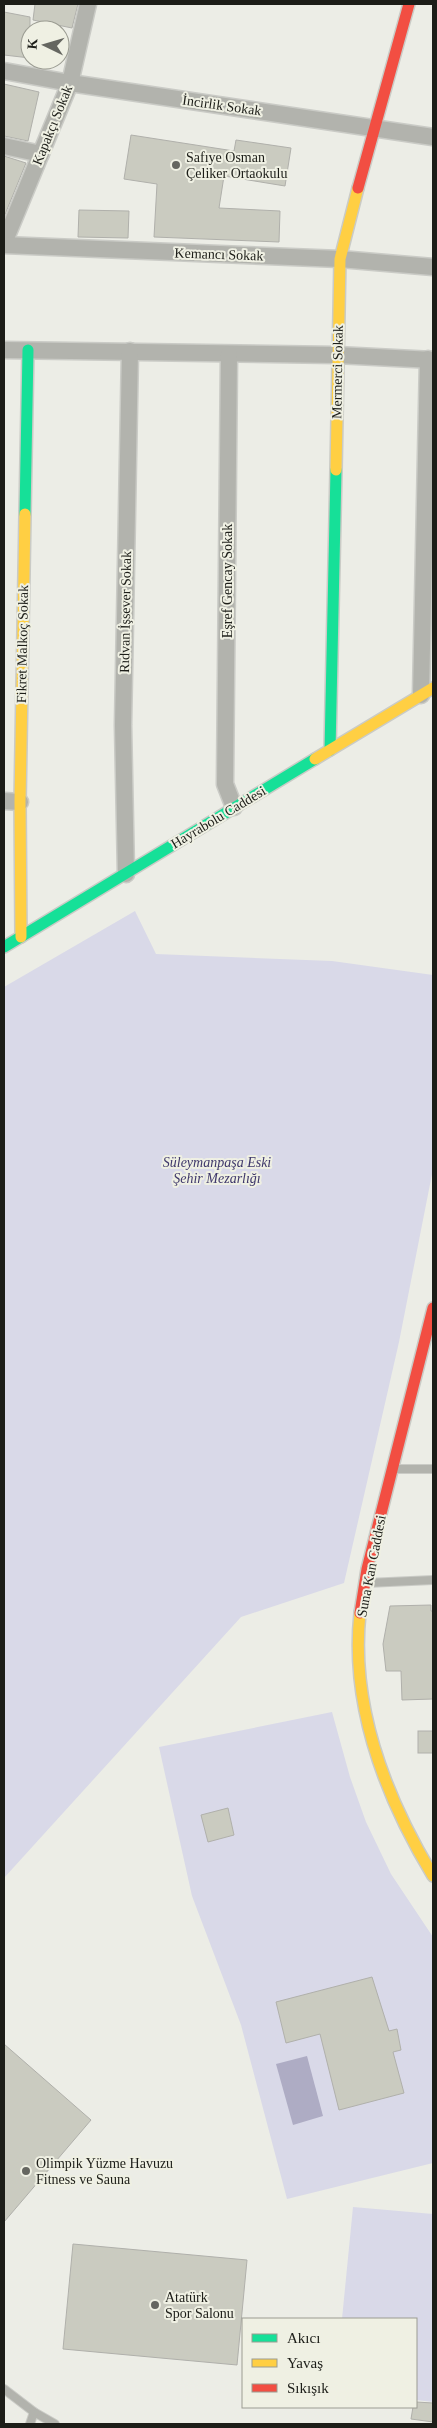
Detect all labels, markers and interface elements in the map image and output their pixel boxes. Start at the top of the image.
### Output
north arrow [20,20,70,70]
text: K [25,38,41,50]
street label: Kapakçı Sokak [30,83,75,167]
street label: İncirlik Sokak [181,93,262,118]
place label: Safıye Osman Çeliker Ortaokulu [186,150,287,181]
marker: Safıye Osman Çeliker Ortaokulu [170,159,182,171]
street label: Kemancı Sokak [174,245,264,264]
street label: Mermerci Sokak [329,325,346,419]
street label: Eşref Gencay Sokak [220,524,235,638]
street label: Rıdvan İşsever Sokak [117,551,134,673]
street label: Fikret Malkoç Sokak [14,585,31,703]
street label: Hayrabolu Caddesi [168,783,268,852]
park label: Süleymanpaşa Eski Şehir Mezarlığı [163,1155,271,1186]
street label: Suna Kan Caddesi [354,1514,389,1618]
place label: Olimpik Yüzme Havuzu Fitness ve Sauna [36,2156,173,2187]
marker: Olimpik Yüzme Havuzu Fitness ve Sauna [20,2165,32,2177]
place label: Atatürk Spor Salonu [165,2290,234,2321]
marker: Atatürk Spor Salonu [149,2299,161,2311]
legend [242,2318,417,2408]
text: Akıcı [287,2330,320,2346]
text: Yavaş [287,2355,323,2371]
text: Sıkışık [287,2380,329,2396]

